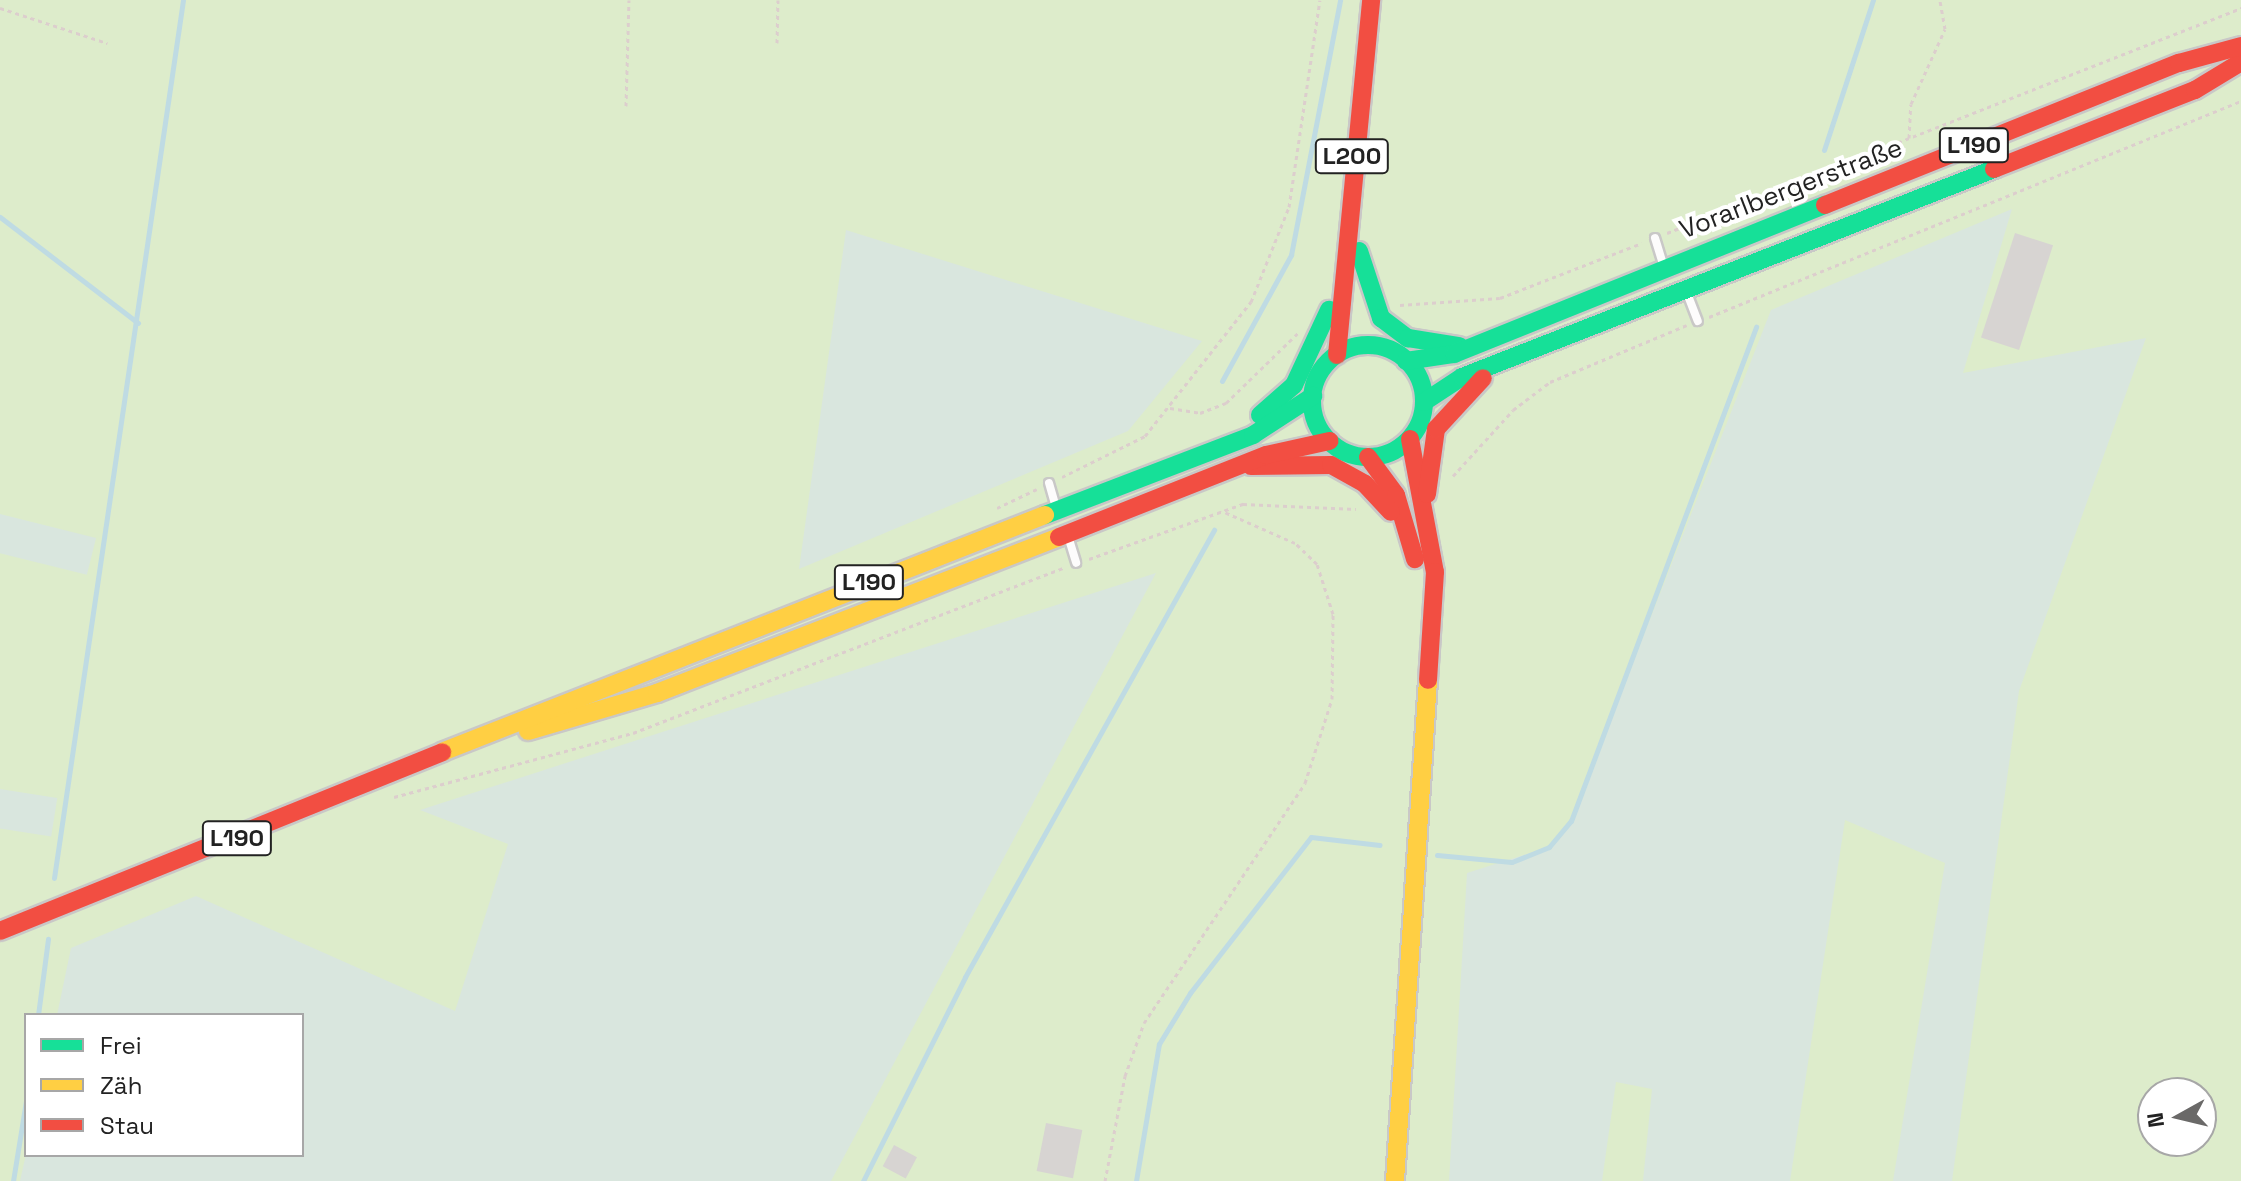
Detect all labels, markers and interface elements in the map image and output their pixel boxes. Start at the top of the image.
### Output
road number: L190 [1938,125,2010,165]
street label: Vorarlbergerstraße [1675,132,1907,246]
road number: L200 [1314,136,1390,176]
road number: L190 [833,562,905,602]
road number: L190 [201,818,273,858]
legend [24,1013,304,1157]
text: Frei [100,1030,142,1061]
text: Zäh [100,1070,142,1101]
north arrow [2137,1077,2217,1157]
text: Stau [100,1110,154,1141]
text: N [2140,1111,2170,1129]

